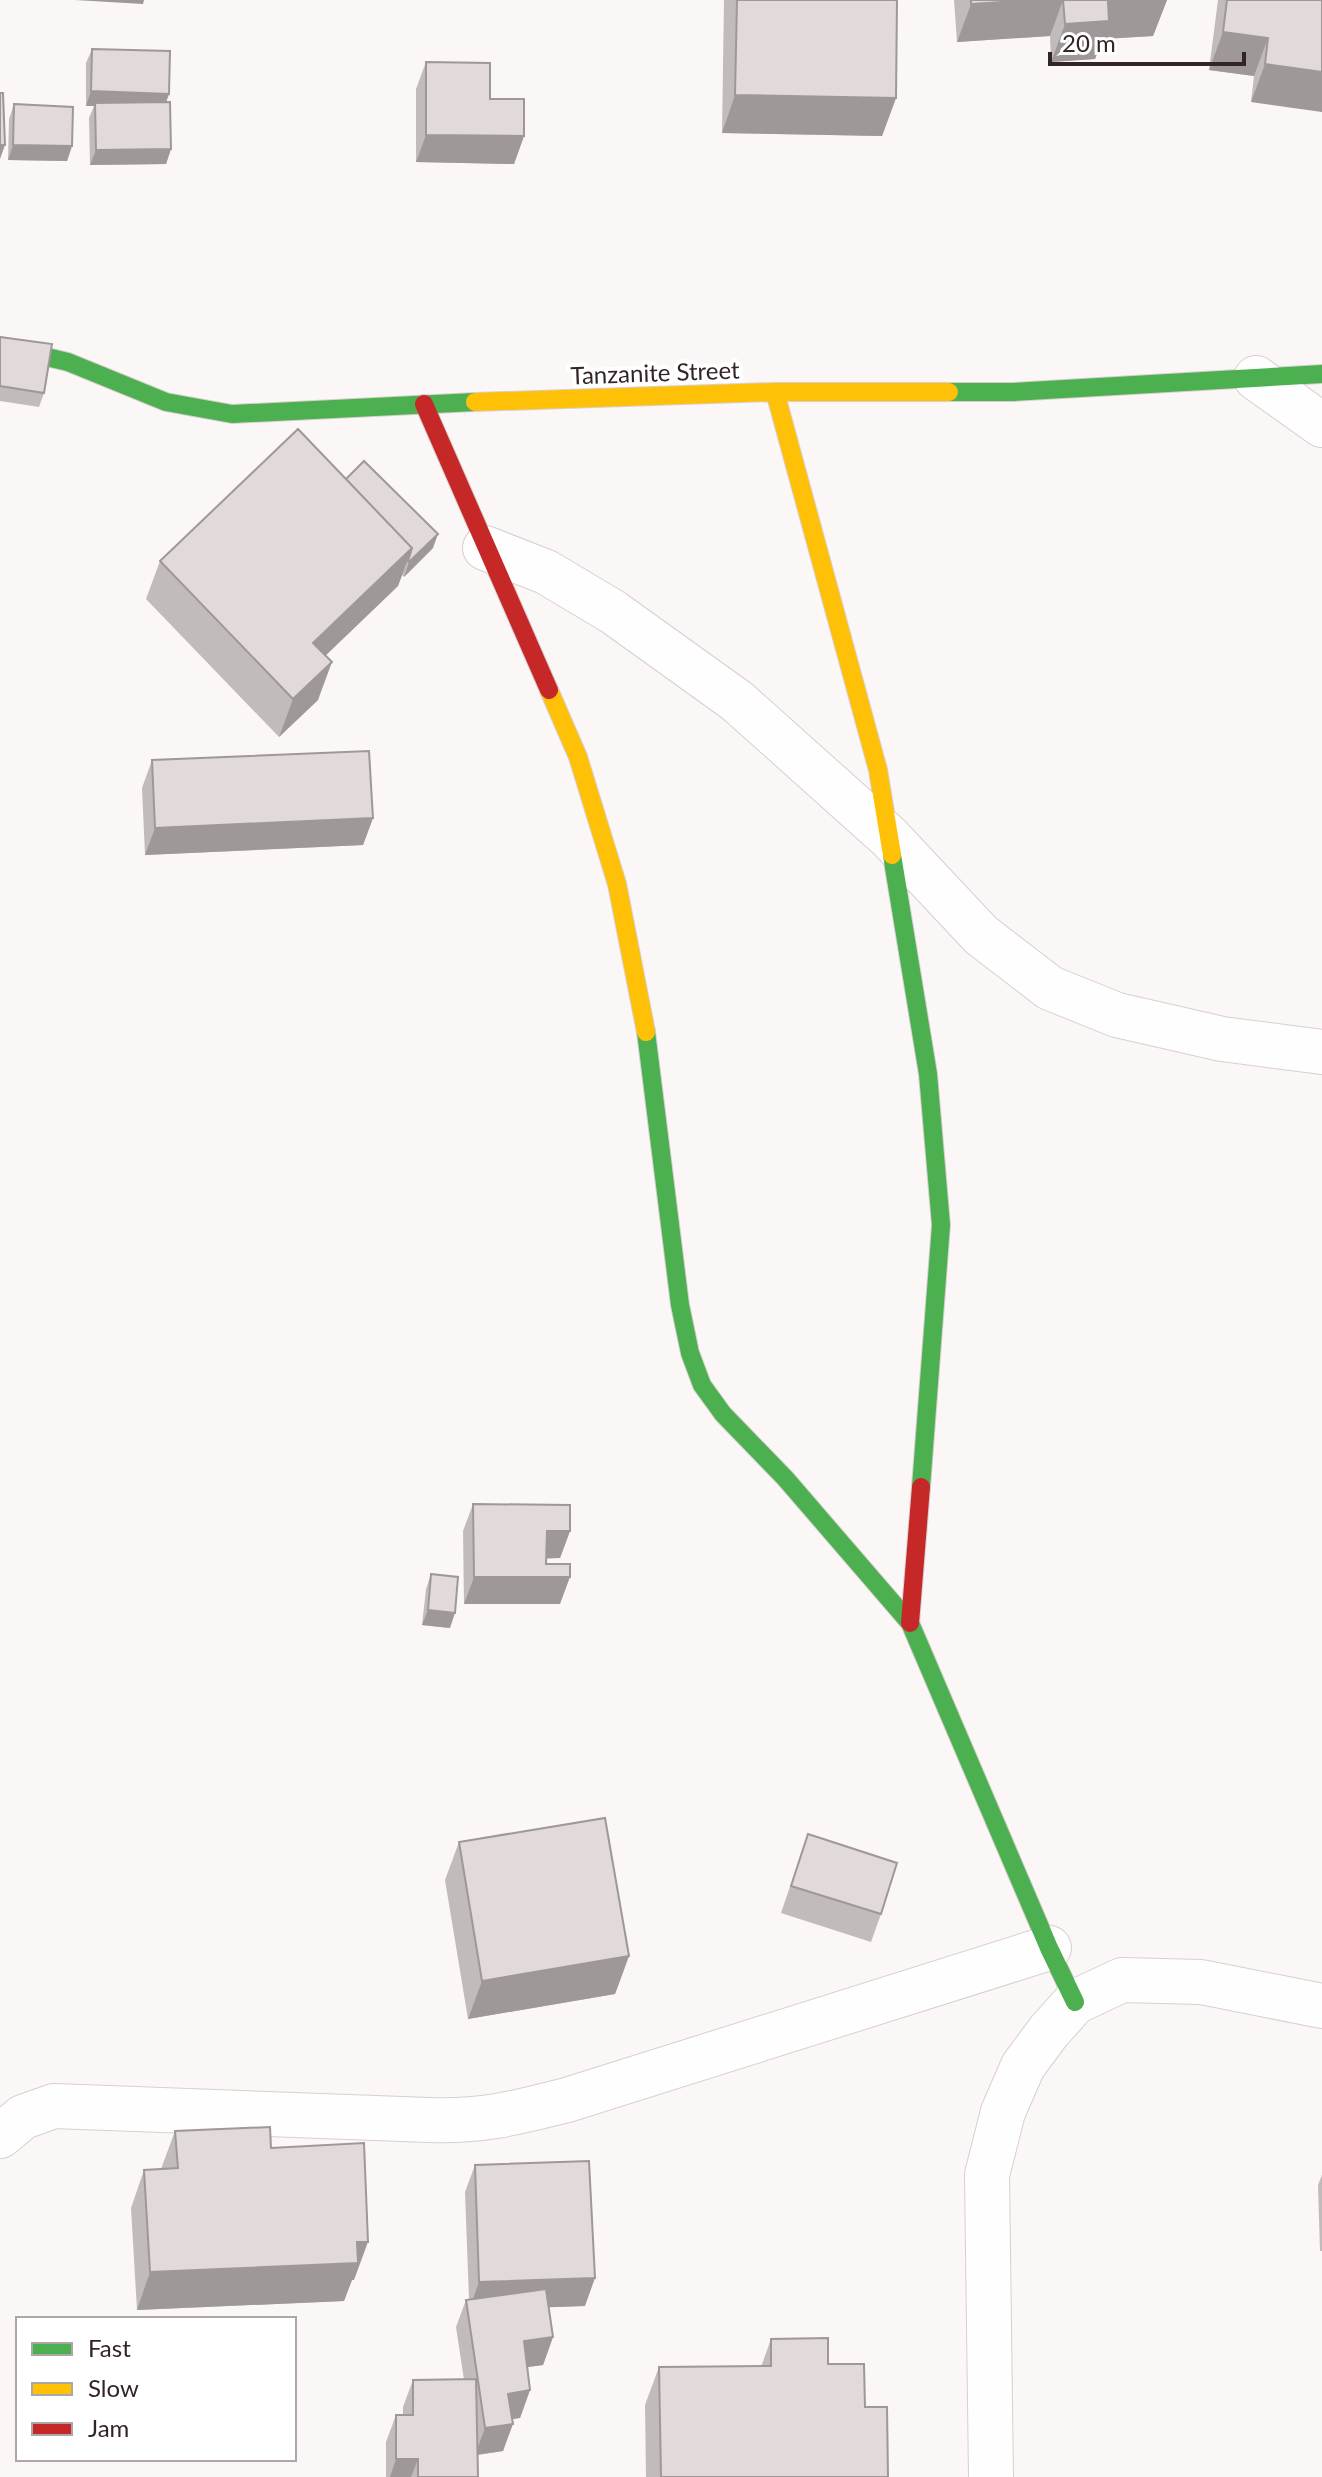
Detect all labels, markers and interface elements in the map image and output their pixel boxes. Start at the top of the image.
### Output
scale bar [1050,16,1244,66]
text: 20 m [1062,28,1116,57]
street label: Tanzanite Street [570,355,740,389]
legend [16,2317,296,2461]
text: Fast [88,2333,131,2362]
text: Slow [88,2373,139,2402]
text: Jam [88,2413,129,2442]

